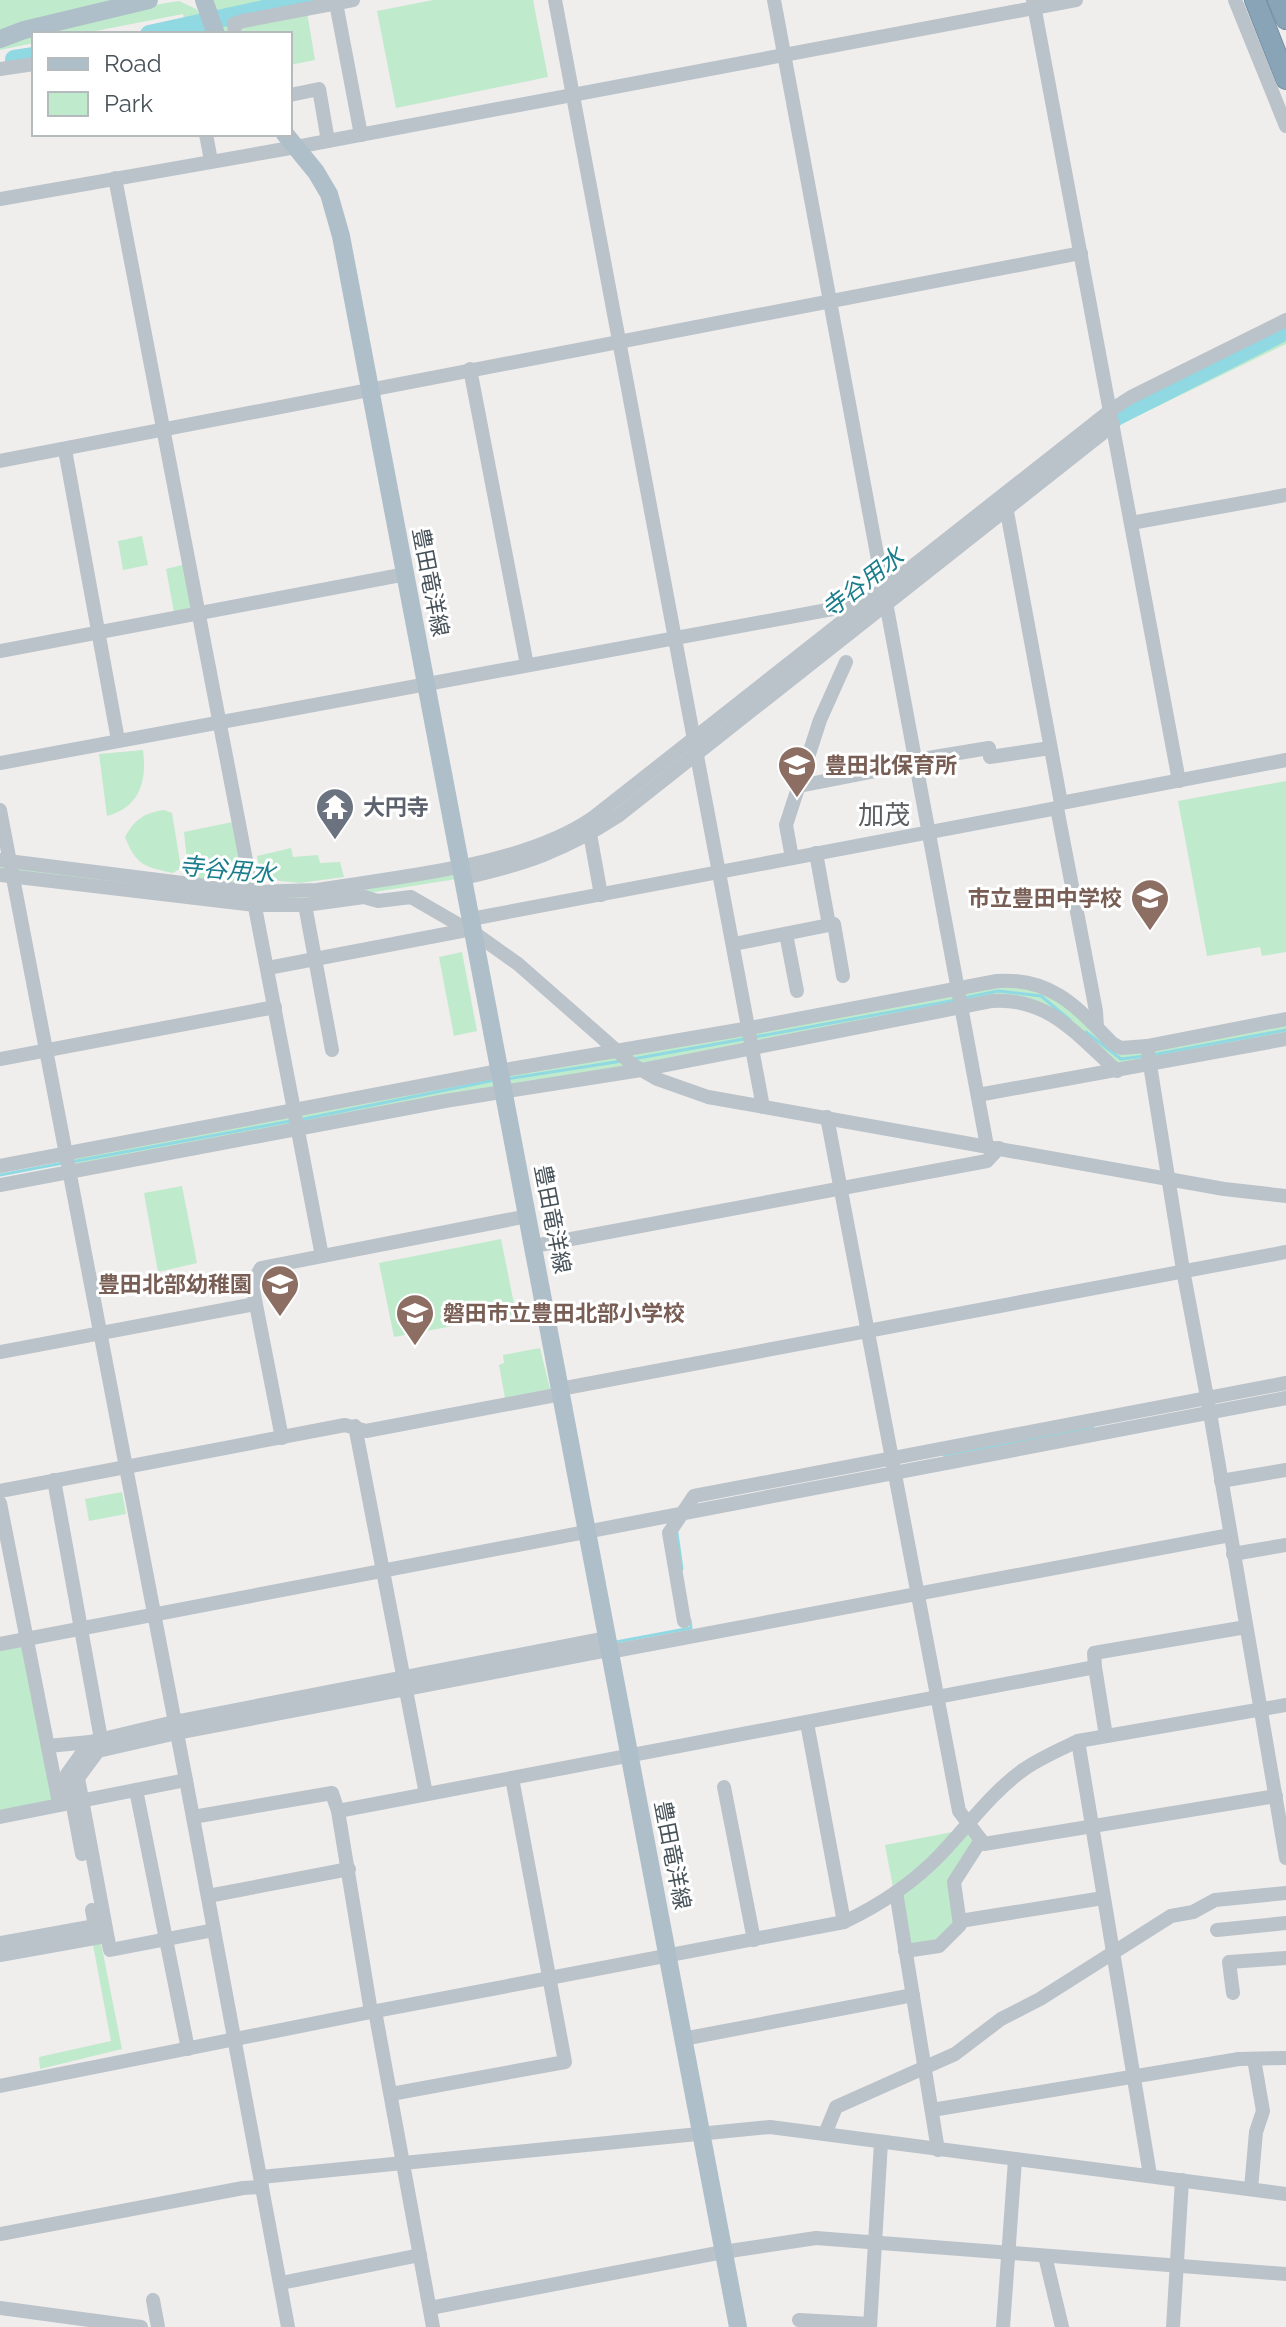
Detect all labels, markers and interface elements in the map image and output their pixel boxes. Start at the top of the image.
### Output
legend [32,32,292,136]
text: Road [104,49,162,78]
text: Park [104,89,153,118]
street label: 豊田竜洋線 [408,526,454,638]
water label: 寺谷用水 [816,540,912,624]
school or university icon: 豊田北保育所 [776,744,818,799]
place label: 豊田北保育所 [825,752,957,778]
temple icon: 大円寺 [314,786,356,841]
place label: 大円寺 [363,794,429,820]
district label: 加茂 [858,800,910,830]
water label: 寺谷用水 [178,851,279,888]
school or university icon: 市立豊田中学校 [1129,877,1171,932]
place label: 市立豊田中学校 [968,885,1122,911]
street label: 豊田竜洋線 [530,1163,576,1275]
school or university icon: 豊田北部幼稚園 [259,1263,301,1318]
place label: 豊田北部幼稚園 [98,1271,252,1297]
school or university icon: 磐田市立豊田北部小学校 [394,1292,436,1347]
place label: 磐田市立豊田北部小学校 [443,1300,685,1326]
street label: 豊田竜洋線 [650,1799,696,1911]

